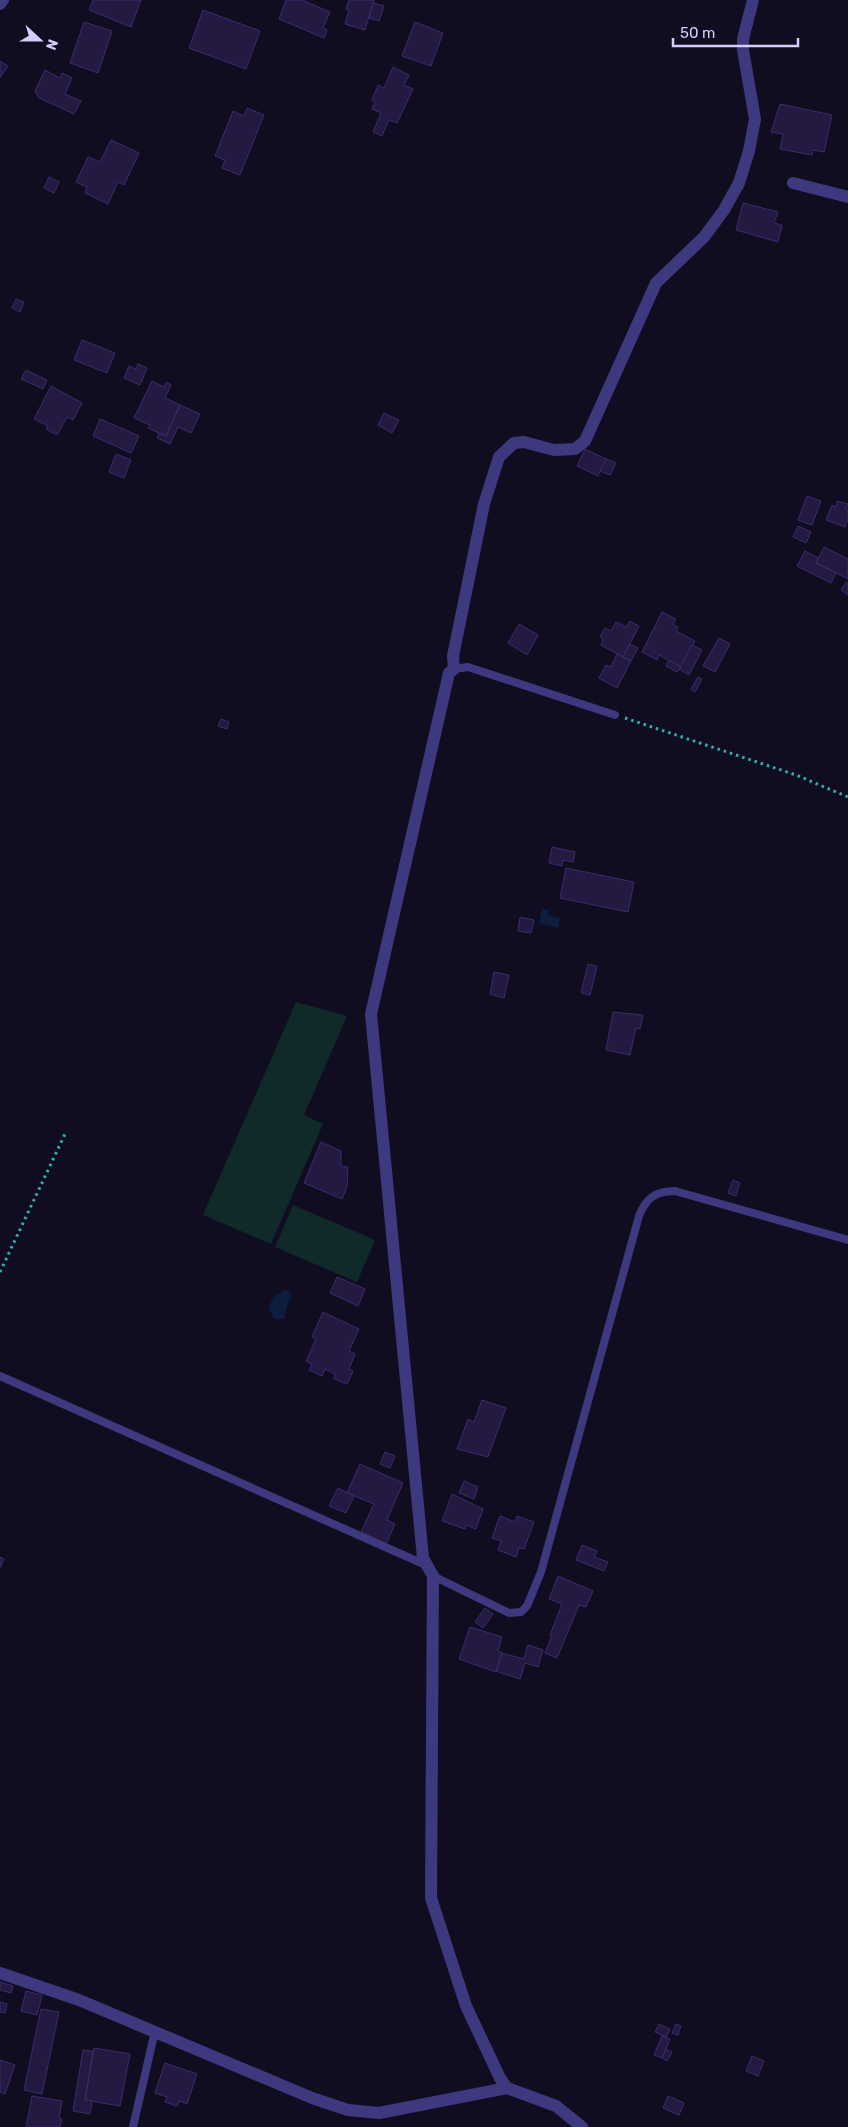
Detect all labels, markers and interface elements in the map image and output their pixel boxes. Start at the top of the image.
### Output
north arrow [15,15,65,65]
scale bar [673,15,798,47]
text: 50 m [680,24,715,42]
text: N [42,37,61,52]

